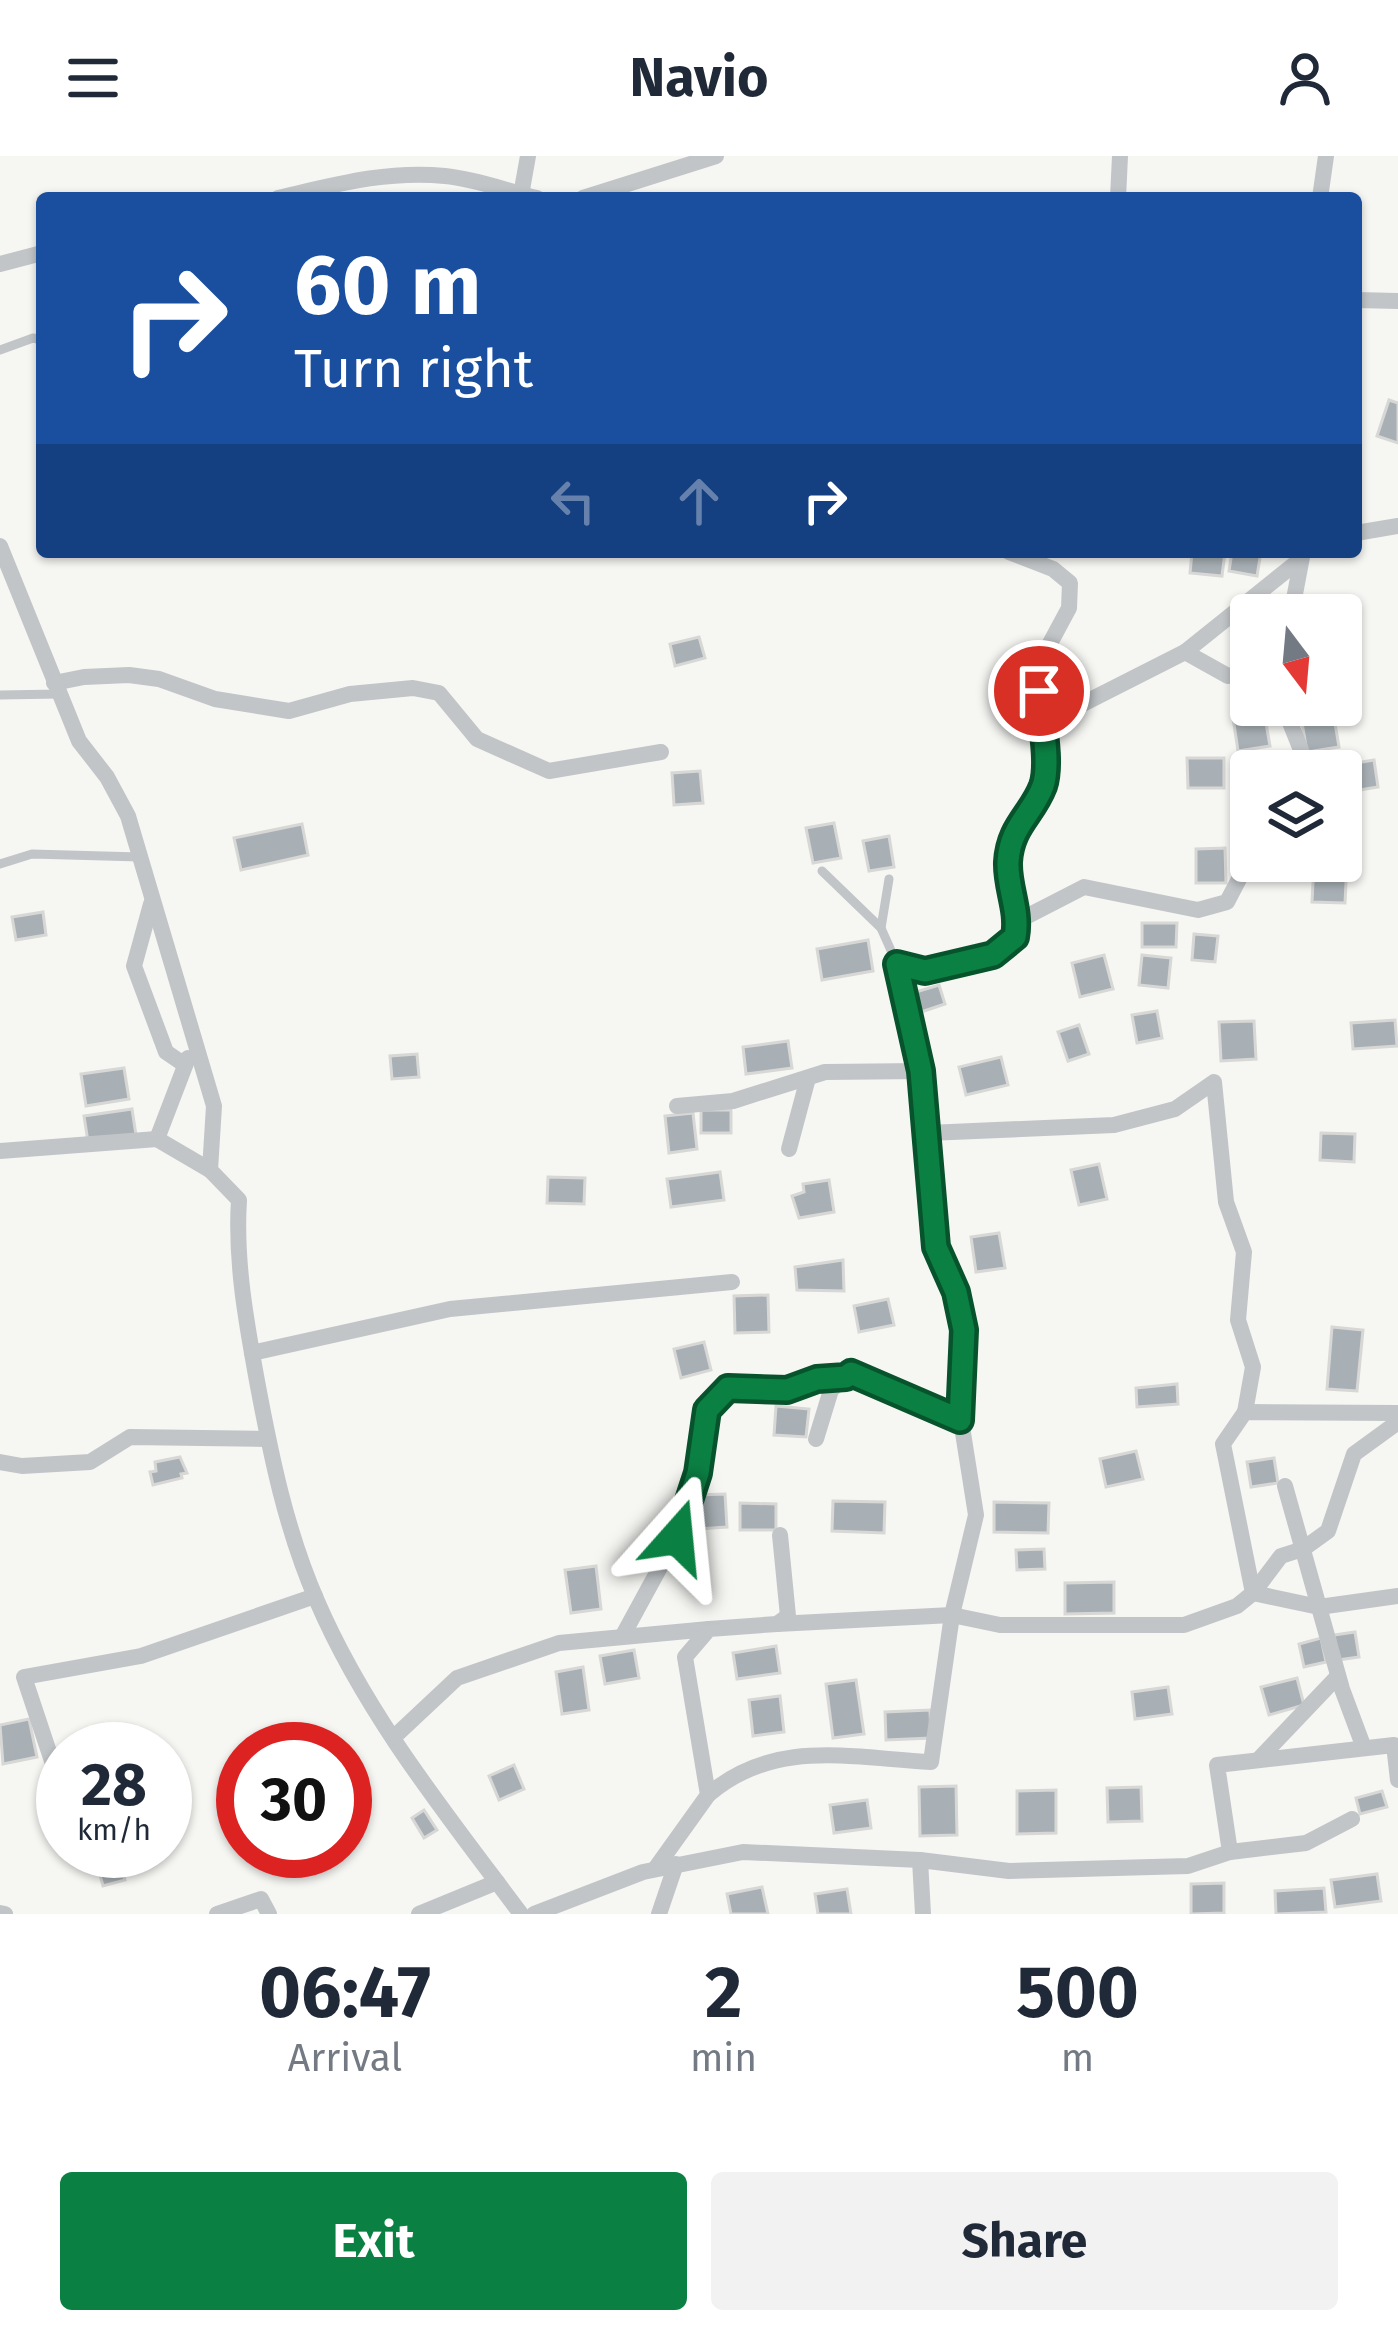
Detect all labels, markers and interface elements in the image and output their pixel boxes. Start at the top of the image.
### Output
icon: menu [60,45,126,111]
icon: person [1272,45,1338,111]
text: Navio [629,46,769,110]
text: 60 m [294,235,481,336]
icon: right [96,240,252,396]
text: Turn right [294,337,533,401]
icon: left [540,468,606,534]
icon: ahead [666,468,732,534]
icon: right [792,468,858,534]
north arrow [1230,594,1362,726]
map controls [1230,594,1362,882]
pin [988,640,1090,742]
icon: arrive [1006,658,1072,724]
button: layers [1230,750,1362,882]
position arrow [614,1474,740,1600]
speed limit sign: 30 [216,1722,372,1878]
text: 28 [81,1749,147,1821]
text: km/h [77,1812,151,1848]
text: 06:47 [259,1950,431,2036]
text: 2 [705,1950,742,2036]
text: 500 [1016,1950,1139,2036]
text: Arrival [288,2035,402,2081]
text: min [690,2035,757,2081]
text: m [1061,2035,1094,2081]
button: Exit [60,2172,687,2310]
button: Share [711,2172,1338,2310]

